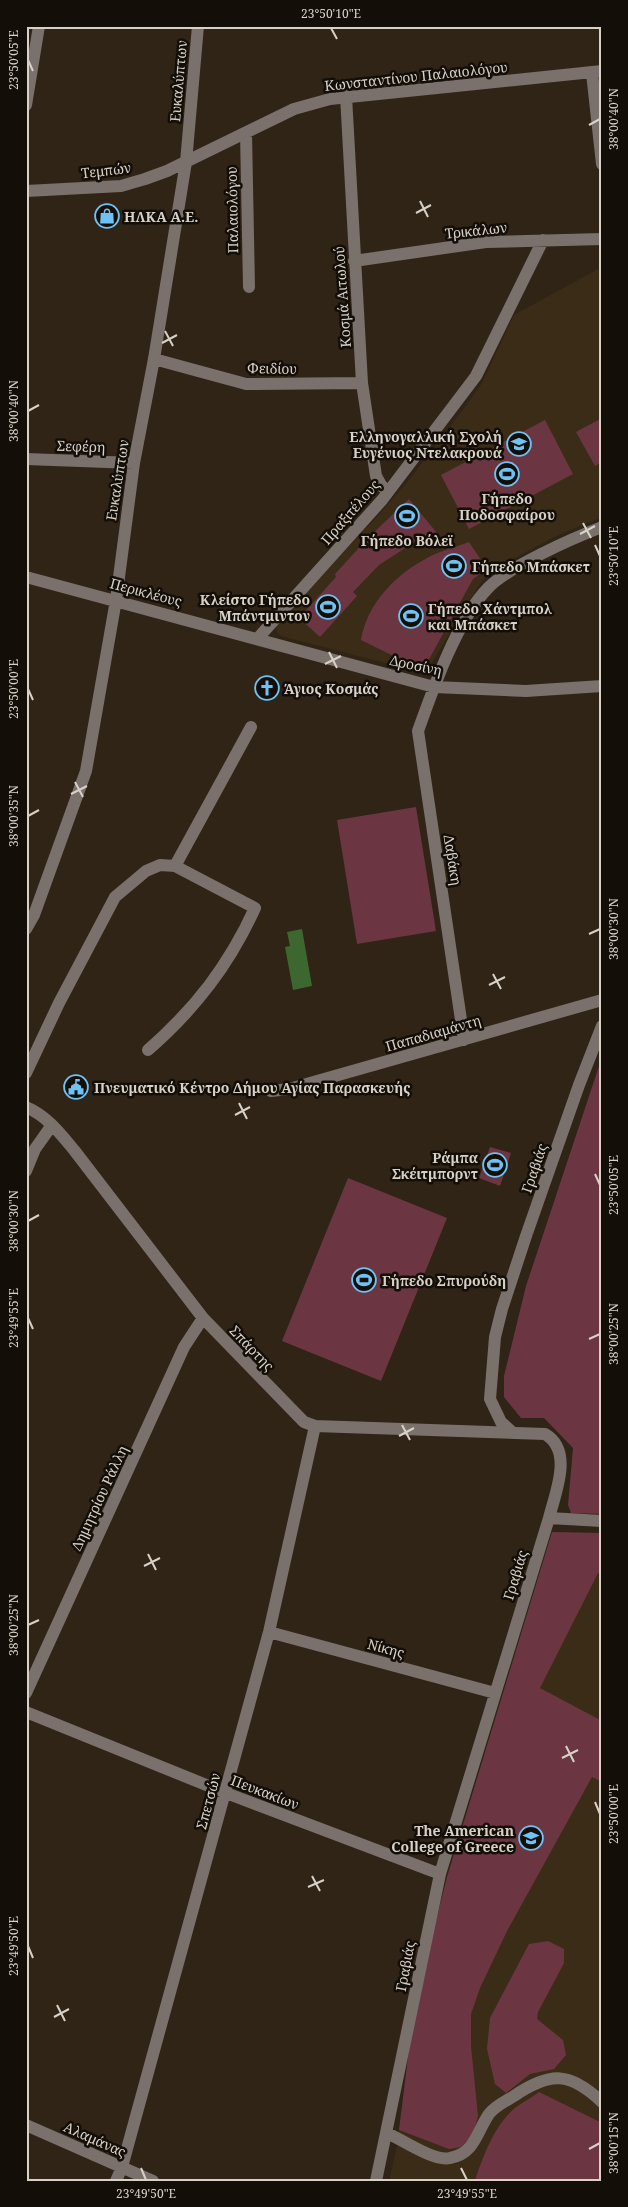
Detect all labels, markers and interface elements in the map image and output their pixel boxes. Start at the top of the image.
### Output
text: 23°50'10"E [301,5,361,22]
text: 23°50'05"E [5,30,22,90]
street label: Ευκαλύπτων [165,39,191,123]
street label: Κωνσταντίνου Παλαιολόγου [323,57,509,95]
text: 38°00'40"N [605,88,622,150]
street label: Τεμπών [80,158,132,182]
street label: Παλαιολόγου [222,166,242,254]
shop icon: ΗΛΚΑ Α.Ε. [94,203,120,229]
place label: ΗΛΚΑ Α.Ε. [124,207,198,226]
street label: Τρικάλων [444,217,508,243]
street label: Κοσμά Αιτωλού [329,246,355,348]
street label: Φειδίου [247,358,297,378]
text: 38°00'40"N [5,380,22,442]
place label: Ελληνογαλλική Σχολή Ευγένιος Ντελακρουά [349,427,503,462]
school or university icon: Ελληνογαλλική Σχολή Ευγένιος Ντελακρουά [506,431,532,457]
street label: Σεφέρη [56,436,106,456]
street label: Ευκαλύπτων [101,438,133,522]
sports icon: Γήπεδο Ποδοσφαίρου [494,461,520,487]
street label: Πραξιτέλους [316,475,384,549]
place label: Γήπεδο Ποδοσφαίρου [459,489,555,524]
sports icon: Γήπεδο Βόλεϊ [394,503,420,529]
text: 23°50'10"E [605,526,622,586]
place label: Γήπεδο Βόλεϊ [361,531,453,550]
sports icon: Γήπεδο Μπάσκετ [441,553,467,579]
place label: Γήπεδο Μπάσκετ [472,557,591,576]
street label: Περικλέους [108,573,184,611]
place label: Κλείστο Γήπεδο Μπάντμιντον [200,590,310,625]
sports icon: Κλείστο Γήπεδο Μπάντμιντον [315,594,341,620]
place label: Γήπεδο Χάντμπολ και Μπάσκετ [428,599,553,634]
sports icon: Γήπεδο Χάντμπολ και Μπάσκετ [398,603,424,629]
street label: Δροσίνη [388,650,444,680]
text: 23°50'00"E [5,659,22,719]
church icon: Άγιος Κοσμάς [254,675,280,701]
place label: Άγιος Κοσμάς [284,679,379,698]
text: 38°00'35"N [5,785,22,847]
street label: Δαβάκη [440,834,466,886]
text: 38°00'30"N [605,898,622,960]
street label: Παπαδιαμάντη [383,1010,483,1056]
public building icon: Πνευματικό Κέντρο Δήμου Αγίας Παρασκευής [63,1074,89,1100]
place label: Πνευματικό Κέντρο Δήμου Αγίας Παρασκευής [94,1078,410,1097]
street label: Γραβιάς [517,1140,551,1195]
place label: Ράμπα Σκέιτμπορντ [392,1148,479,1183]
sports icon: Ράμπα Σκέιτμπορντ [482,1152,508,1178]
text: 23°50'05"E [605,1155,622,1215]
text: 38°00'30"N [5,1190,22,1252]
sports icon: Γήπεδο Σπυρούδη [351,1267,377,1293]
place label: Γήπεδο Σπυρούδη [382,1271,506,1290]
text: 23°49'55"E [5,1288,22,1348]
text: 38°00'25"N [605,1303,622,1365]
street label: Σπάρτης [226,1321,279,1375]
street label: Δημητρίου Ράλλη [66,1442,132,1554]
street label: Γραβιάς [498,1547,532,1602]
text: 38°00'25"N [5,1594,22,1656]
street label: Νίκης [365,1634,407,1662]
street label: Πευκακίων [228,1770,302,1814]
street label: Σπετσών [191,1771,225,1831]
text: 23°50'00"E [605,1784,622,1844]
place label: The American College of Greece [391,1821,514,1856]
school or university icon: The American College of Greece [518,1825,544,1851]
text: 23°49'50"E [5,1916,22,1976]
street label: Γραβιάς [391,1939,419,1993]
text: 38°00'15"N [605,2112,622,2174]
street label: Αλαμάνας [61,2117,129,2161]
text: 23°49'50"E [116,2185,176,2202]
text: 23°49'55"E [437,2185,497,2202]

